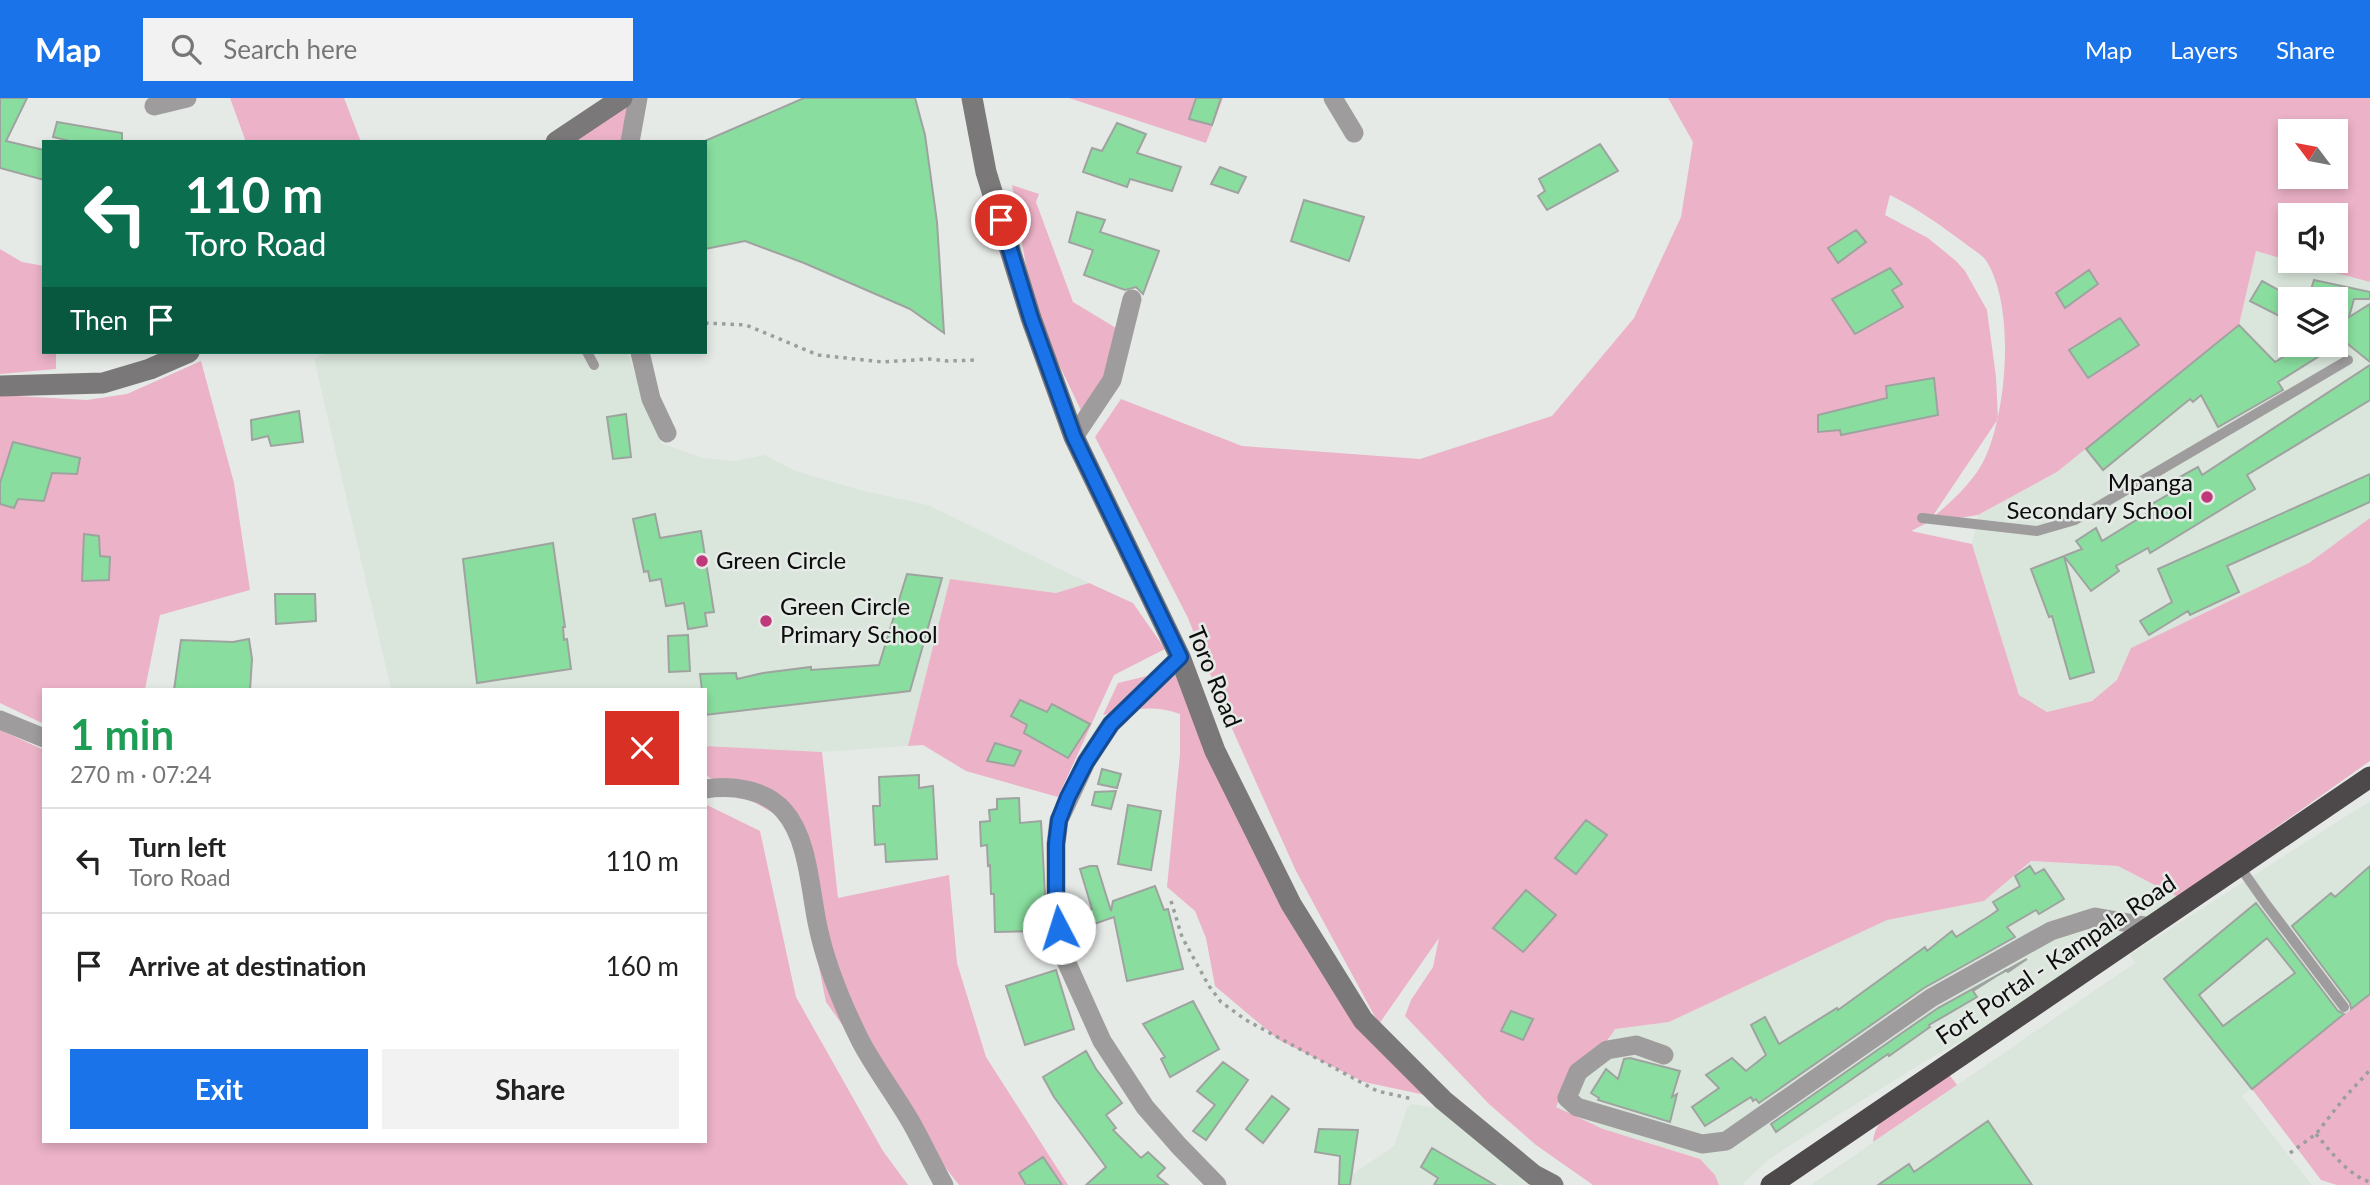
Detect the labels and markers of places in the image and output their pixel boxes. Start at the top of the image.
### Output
pin [971,190,1031,250]
place label: Mpanga Secondary School [2006,467,2193,524]
marker: Mpanga Secondary School [2199,489,2215,505]
place label: Green Circle [716,545,846,574]
marker: Green Circle [694,553,710,569]
place label: Green Circle Primary School [780,591,938,648]
marker: Green Circle Primary School [758,613,774,629]

